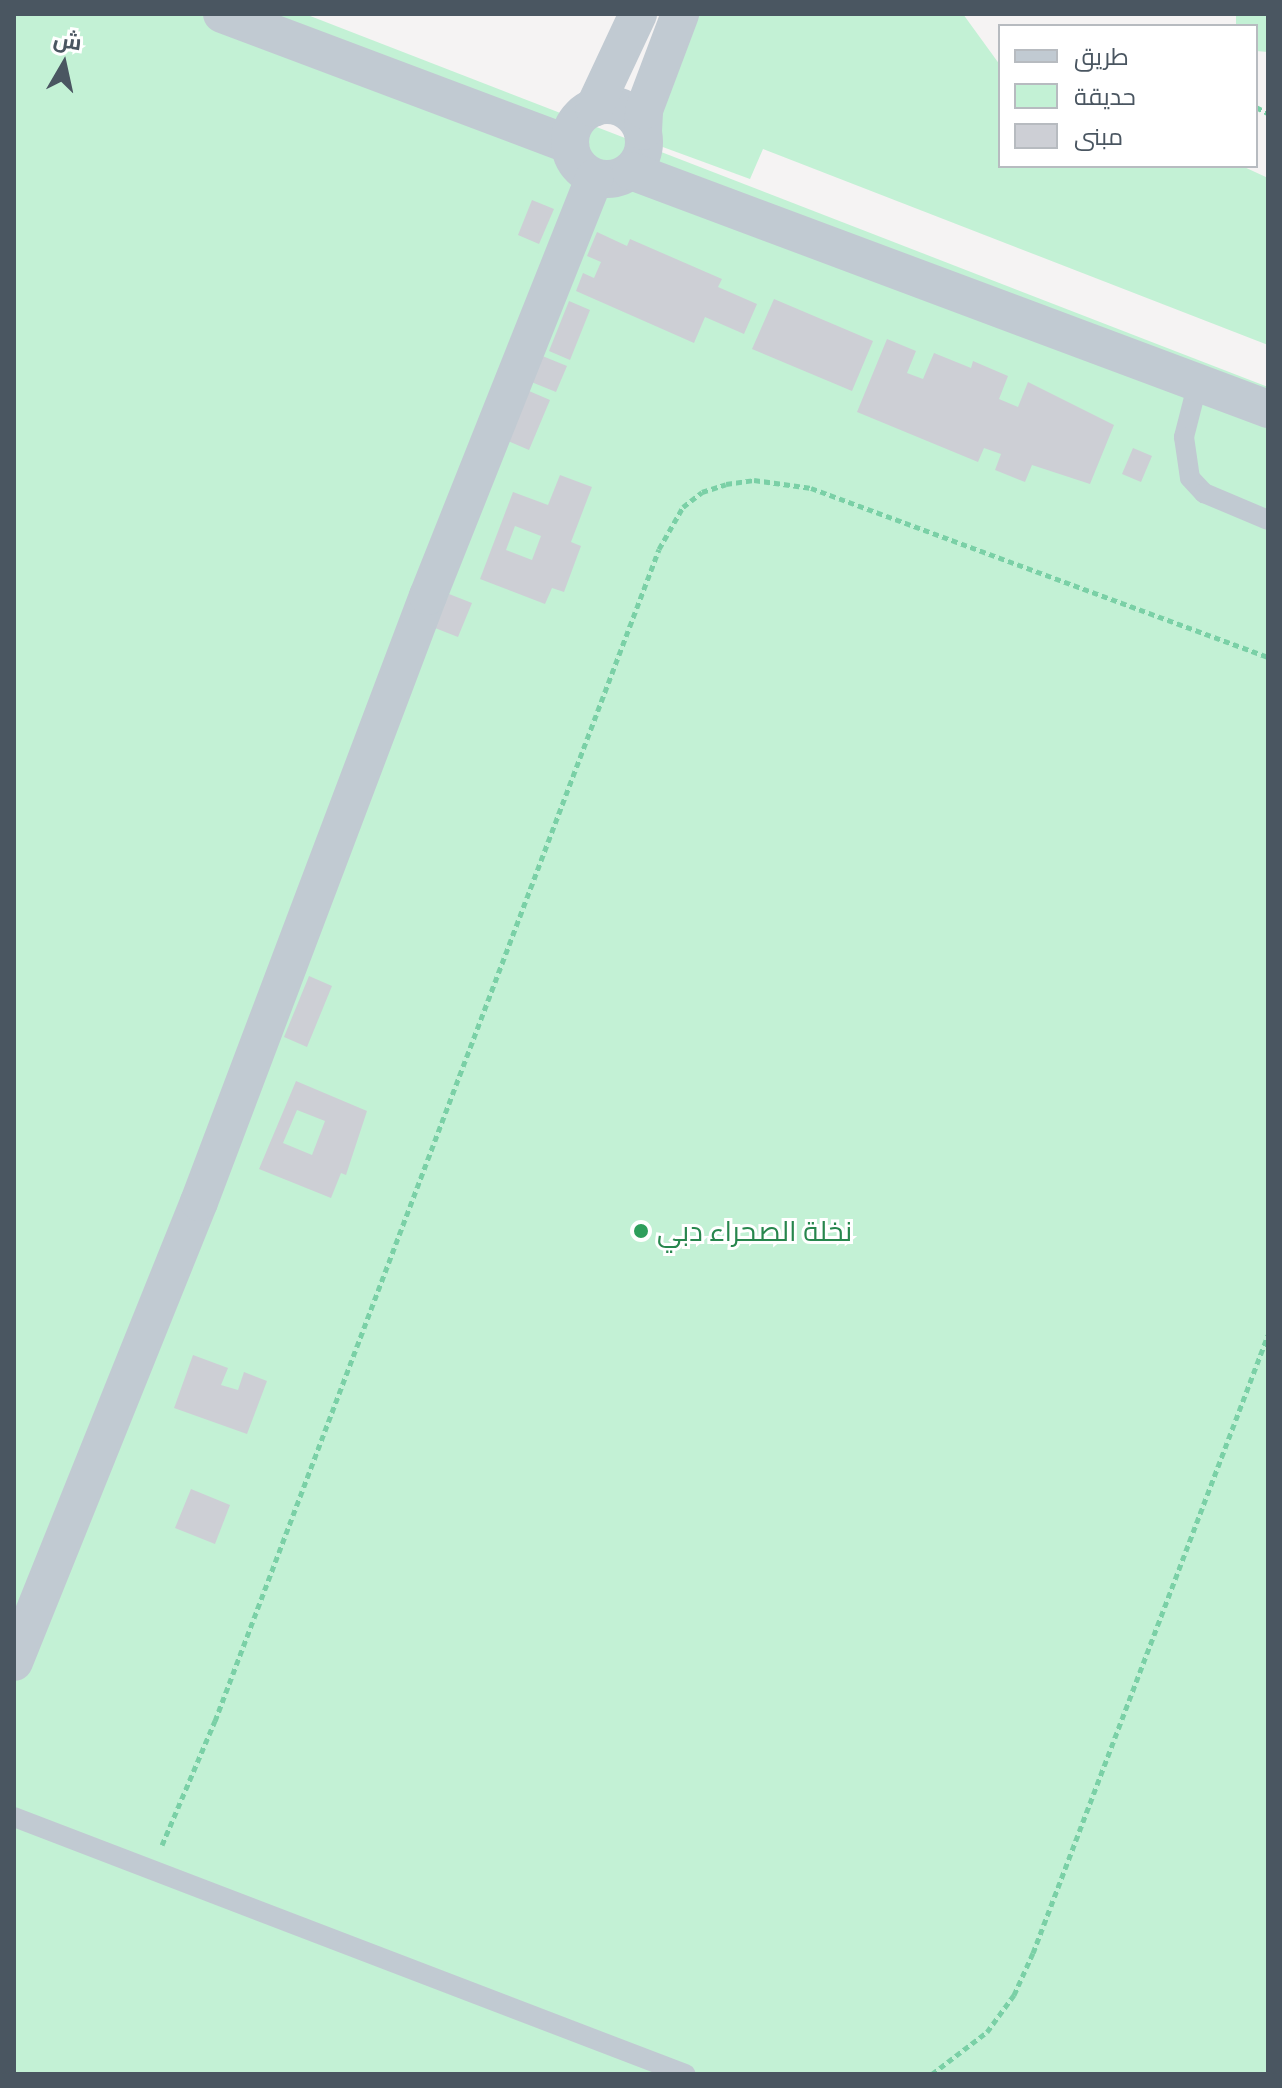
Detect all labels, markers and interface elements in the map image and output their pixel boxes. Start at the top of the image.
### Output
text: ش [52,23,84,56]
north arrow [24,24,104,104]
legend [998,24,1258,168]
text: طريق [1074,40,1129,72]
text: حديقة [1074,80,1136,112]
text: مبنى [1074,120,1123,152]
place label: نخلة الصحراء دبي [657,1214,852,1248]
marker: نخلة الصحراء دبي [632,1222,650,1240]

